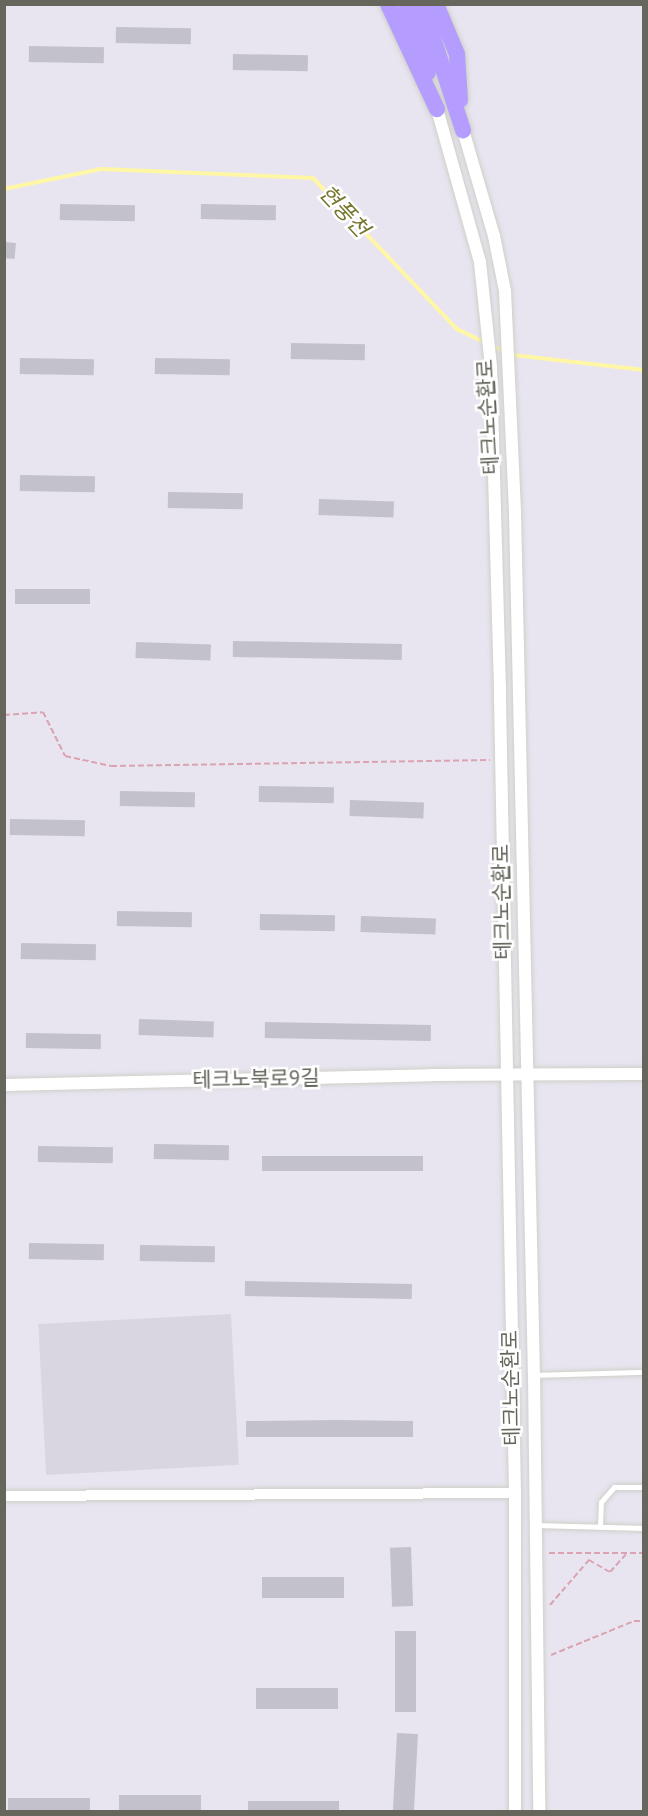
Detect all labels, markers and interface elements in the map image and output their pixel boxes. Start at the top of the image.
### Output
water label: 현풍천 [314,180,374,242]
street label: 테크노순환로 [472,358,504,476]
street label: 테크노순환로 [488,844,516,960]
street label: 테크노북로9길 [192,1065,320,1093]
street label: 테크노순환로 [497,1330,525,1446]

